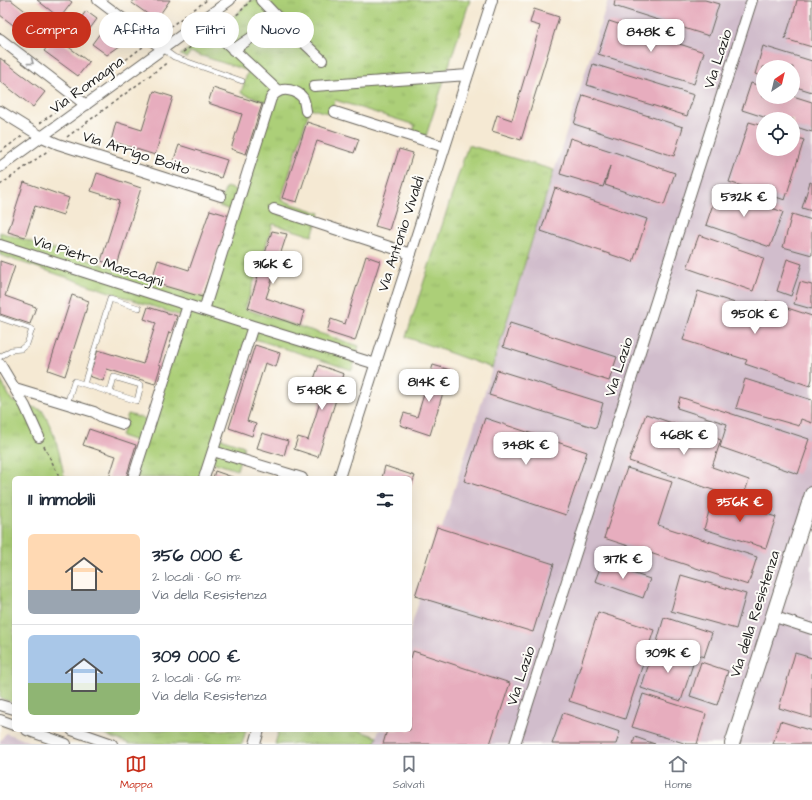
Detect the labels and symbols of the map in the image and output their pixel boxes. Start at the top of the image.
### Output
pin: 848K € [618,19,684,53]
street label: Via Lazio [699,26,738,91]
street label: Via Romagna [46,51,129,120]
one-way arrow [27,57,34,65]
north arrow [756,60,800,104]
street label: Via Arrigo Boito [79,126,193,181]
street label: Via Antonio Vivaldi [372,173,430,295]
pin: 532K € [711,184,777,218]
street label: Via Pietro Mascagni [30,230,167,293]
pin: 316K € [240,251,306,285]
pin: 950K € [722,301,788,335]
street label: Via Lazio [600,334,639,399]
pin: 814K € [396,369,462,403]
pin: 548K € [289,377,355,411]
pin: 468K € [651,422,717,456]
pin: 348K € [493,432,559,466]
pin: 356K € [707,489,773,523]
pin: 317K € [590,546,656,580]
street label: Via della Resistenza [725,547,786,680]
pin: 309K € [635,640,701,674]
street label: Via Lazio [502,643,541,708]

